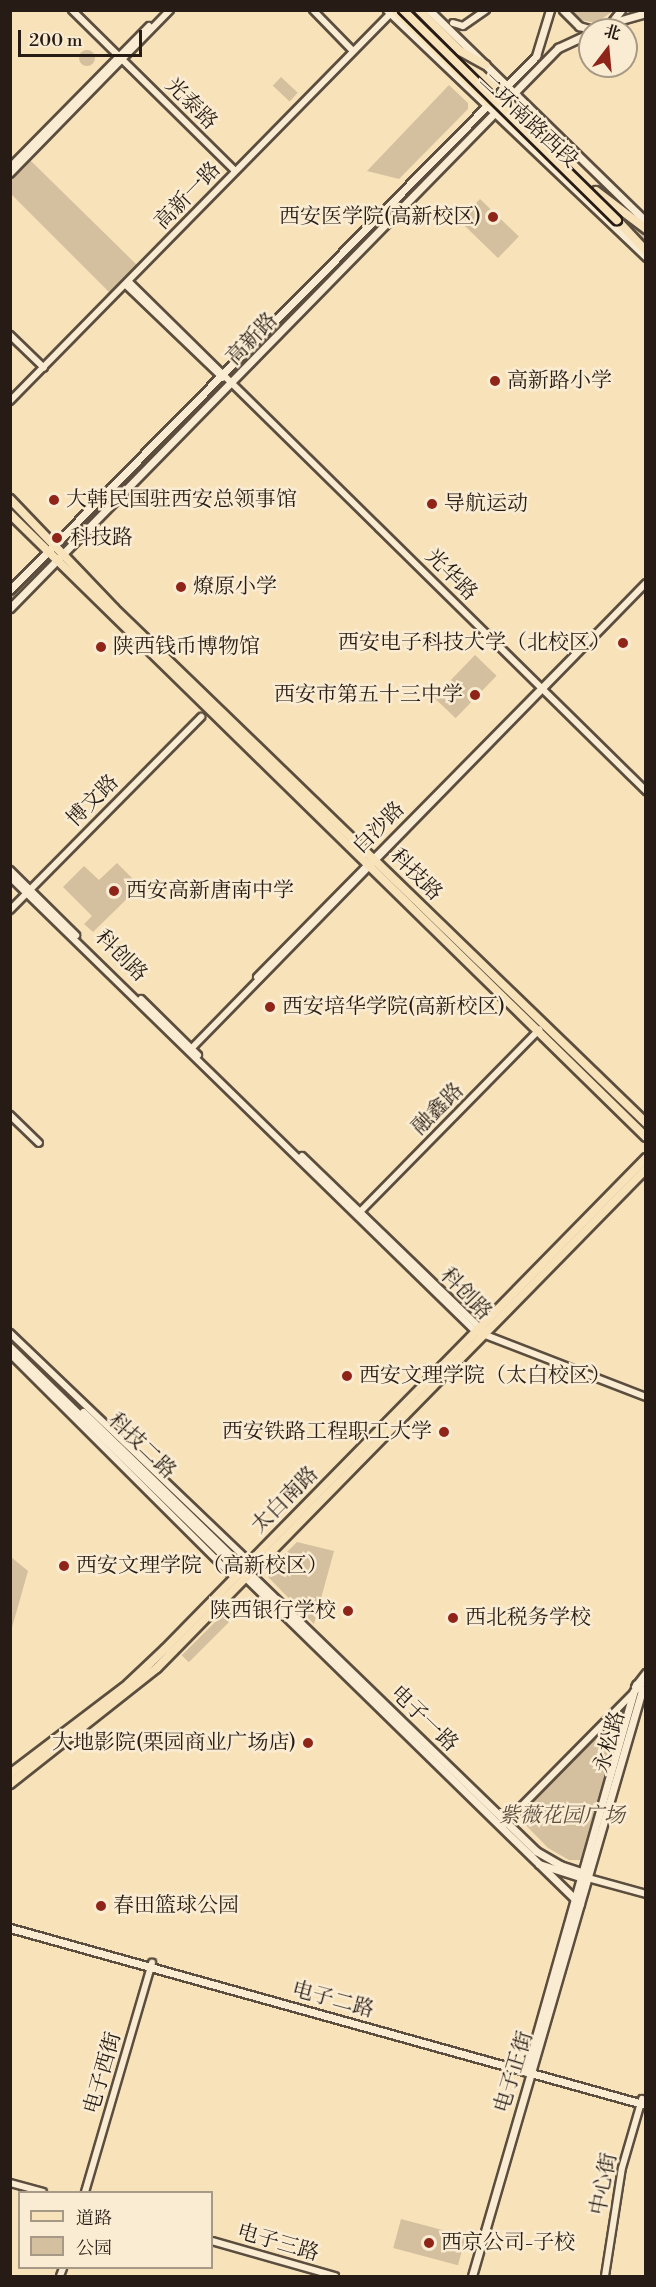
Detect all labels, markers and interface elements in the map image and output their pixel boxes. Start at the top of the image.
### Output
scale bar [21,18,146,56]
north arrow [578,18,638,78]
text: 北 [602,21,623,44]
text: 200 m [29,29,83,52]
street label: 二环南路西段 [473,69,583,173]
street label: 光泰路 [160,73,222,135]
street label: 高新一路 [150,157,226,235]
place label: 西安医学院(高新校区) [279,204,481,230]
marker: 西安医学院(高新校区) [486,210,500,224]
street label: 高新路 [221,308,283,370]
place label: 高新路小学 [507,368,612,394]
marker: 高新路小学 [488,374,502,388]
place label: 大韩民国驻西安总领事馆 [66,487,297,513]
place label: 导航运动 [444,491,528,517]
marker: 大韩民国驻西安总领事馆 [47,493,61,507]
marker: 导航运动 [425,497,439,511]
place label: 科技路 [70,525,133,551]
marker: 科技路 [48,529,66,547]
street label: 光华路 [420,544,482,606]
place label: 燎原小学 [193,574,277,600]
marker: 燎原小学 [174,580,188,594]
place label: 西安电子科技大学（北校区） [338,630,611,656]
place label: 陕西钱币博物馆 [113,634,260,660]
marker: 西安电子科技大学（北校区） [616,636,630,650]
marker: 陕西钱币博物馆 [94,640,108,654]
place label: 西安市第五十三中学 [274,682,463,708]
marker: 西安市第五十三中学 [468,688,482,702]
street label: 博文路 [62,770,124,832]
street label: 白沙路 [348,797,410,859]
street label: 科技路 [385,844,447,906]
place label: 西安高新唐南中学 [126,878,294,904]
marker: 西安高新唐南中学 [107,884,121,898]
street label: 科创路 [90,925,152,987]
place label: 西安培华学院(高新校区) [282,994,505,1020]
marker: 西安培华学院(高新校区) [263,1000,277,1014]
street label: 融鑫路 [407,1078,469,1140]
street label: 科创路 [435,1263,497,1325]
place label: 西安文理学院（太白校区） [359,1363,611,1389]
marker: 西安文理学院（太白校区） [340,1369,354,1383]
street label: 科技二路 [103,1408,181,1484]
place label: 西安铁路工程职工大学 [222,1419,432,1445]
marker: 西安铁路工程职工大学 [437,1425,451,1439]
street label: 太白南路 [246,1461,324,1539]
place label: 西安文理学院（高新校区） [76,1553,328,1579]
marker: 西安文理学院（高新校区） [57,1559,71,1573]
place label: 陕西银行学校 [210,1598,336,1624]
marker: 陕西银行学校 [341,1604,355,1618]
place label: 西北税务学校 [465,1605,591,1631]
marker: 西北税务学校 [446,1611,460,1625]
street label: 电子一路 [385,1681,463,1757]
street label: 永松路 [589,1708,631,1776]
place label: 大地影院(栗园商业广场店) [52,1730,296,1756]
marker: 大地影院(栗园商业广场店) [301,1736,315,1750]
park label: 紫薇花园广场 [499,1803,625,1829]
place label: 春田篮球公园 [113,1893,239,1919]
marker: 春田篮球公园 [94,1899,108,1913]
street label: 电子二路 [289,1977,377,2023]
street label: 电子正街 [490,2028,538,2116]
street label: 电子西街 [79,2029,127,2117]
street label: 中心街 [586,2151,622,2217]
legend [18,2191,213,2269]
text: 道路 [76,2207,112,2230]
street label: 电子三路 [234,2219,322,2267]
place label: 西京公司-子校 [441,2230,575,2256]
marker: 西京公司-子校 [422,2236,436,2250]
text: 公园 [76,2237,112,2260]

